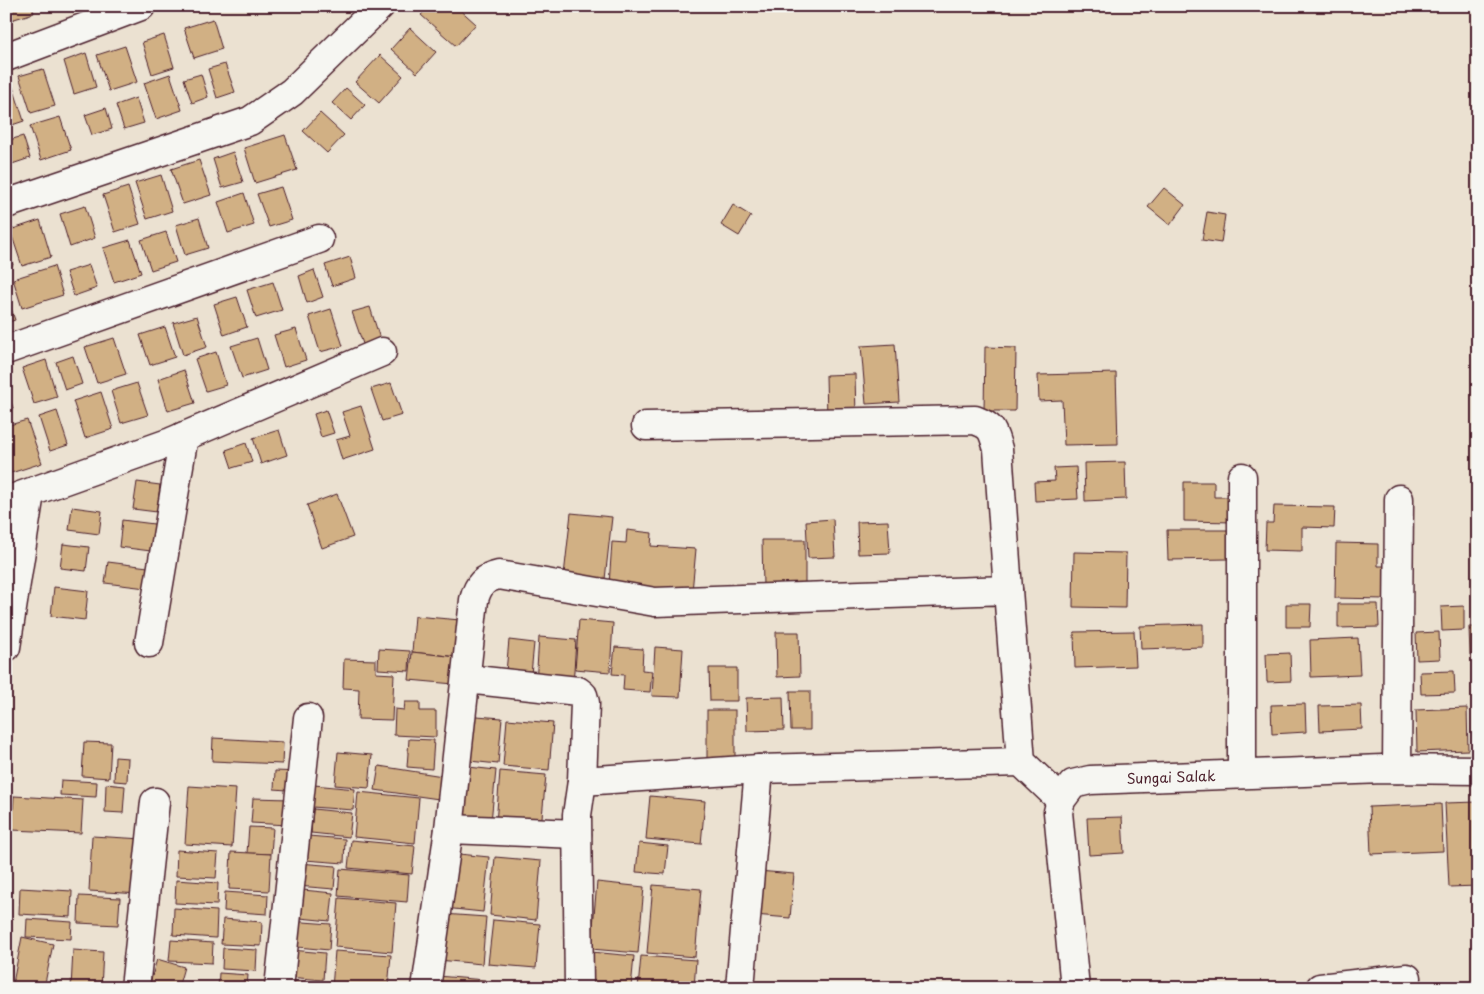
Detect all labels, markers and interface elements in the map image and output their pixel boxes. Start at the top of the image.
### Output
street label: Sungai Salak [1126,765,1216,789]

